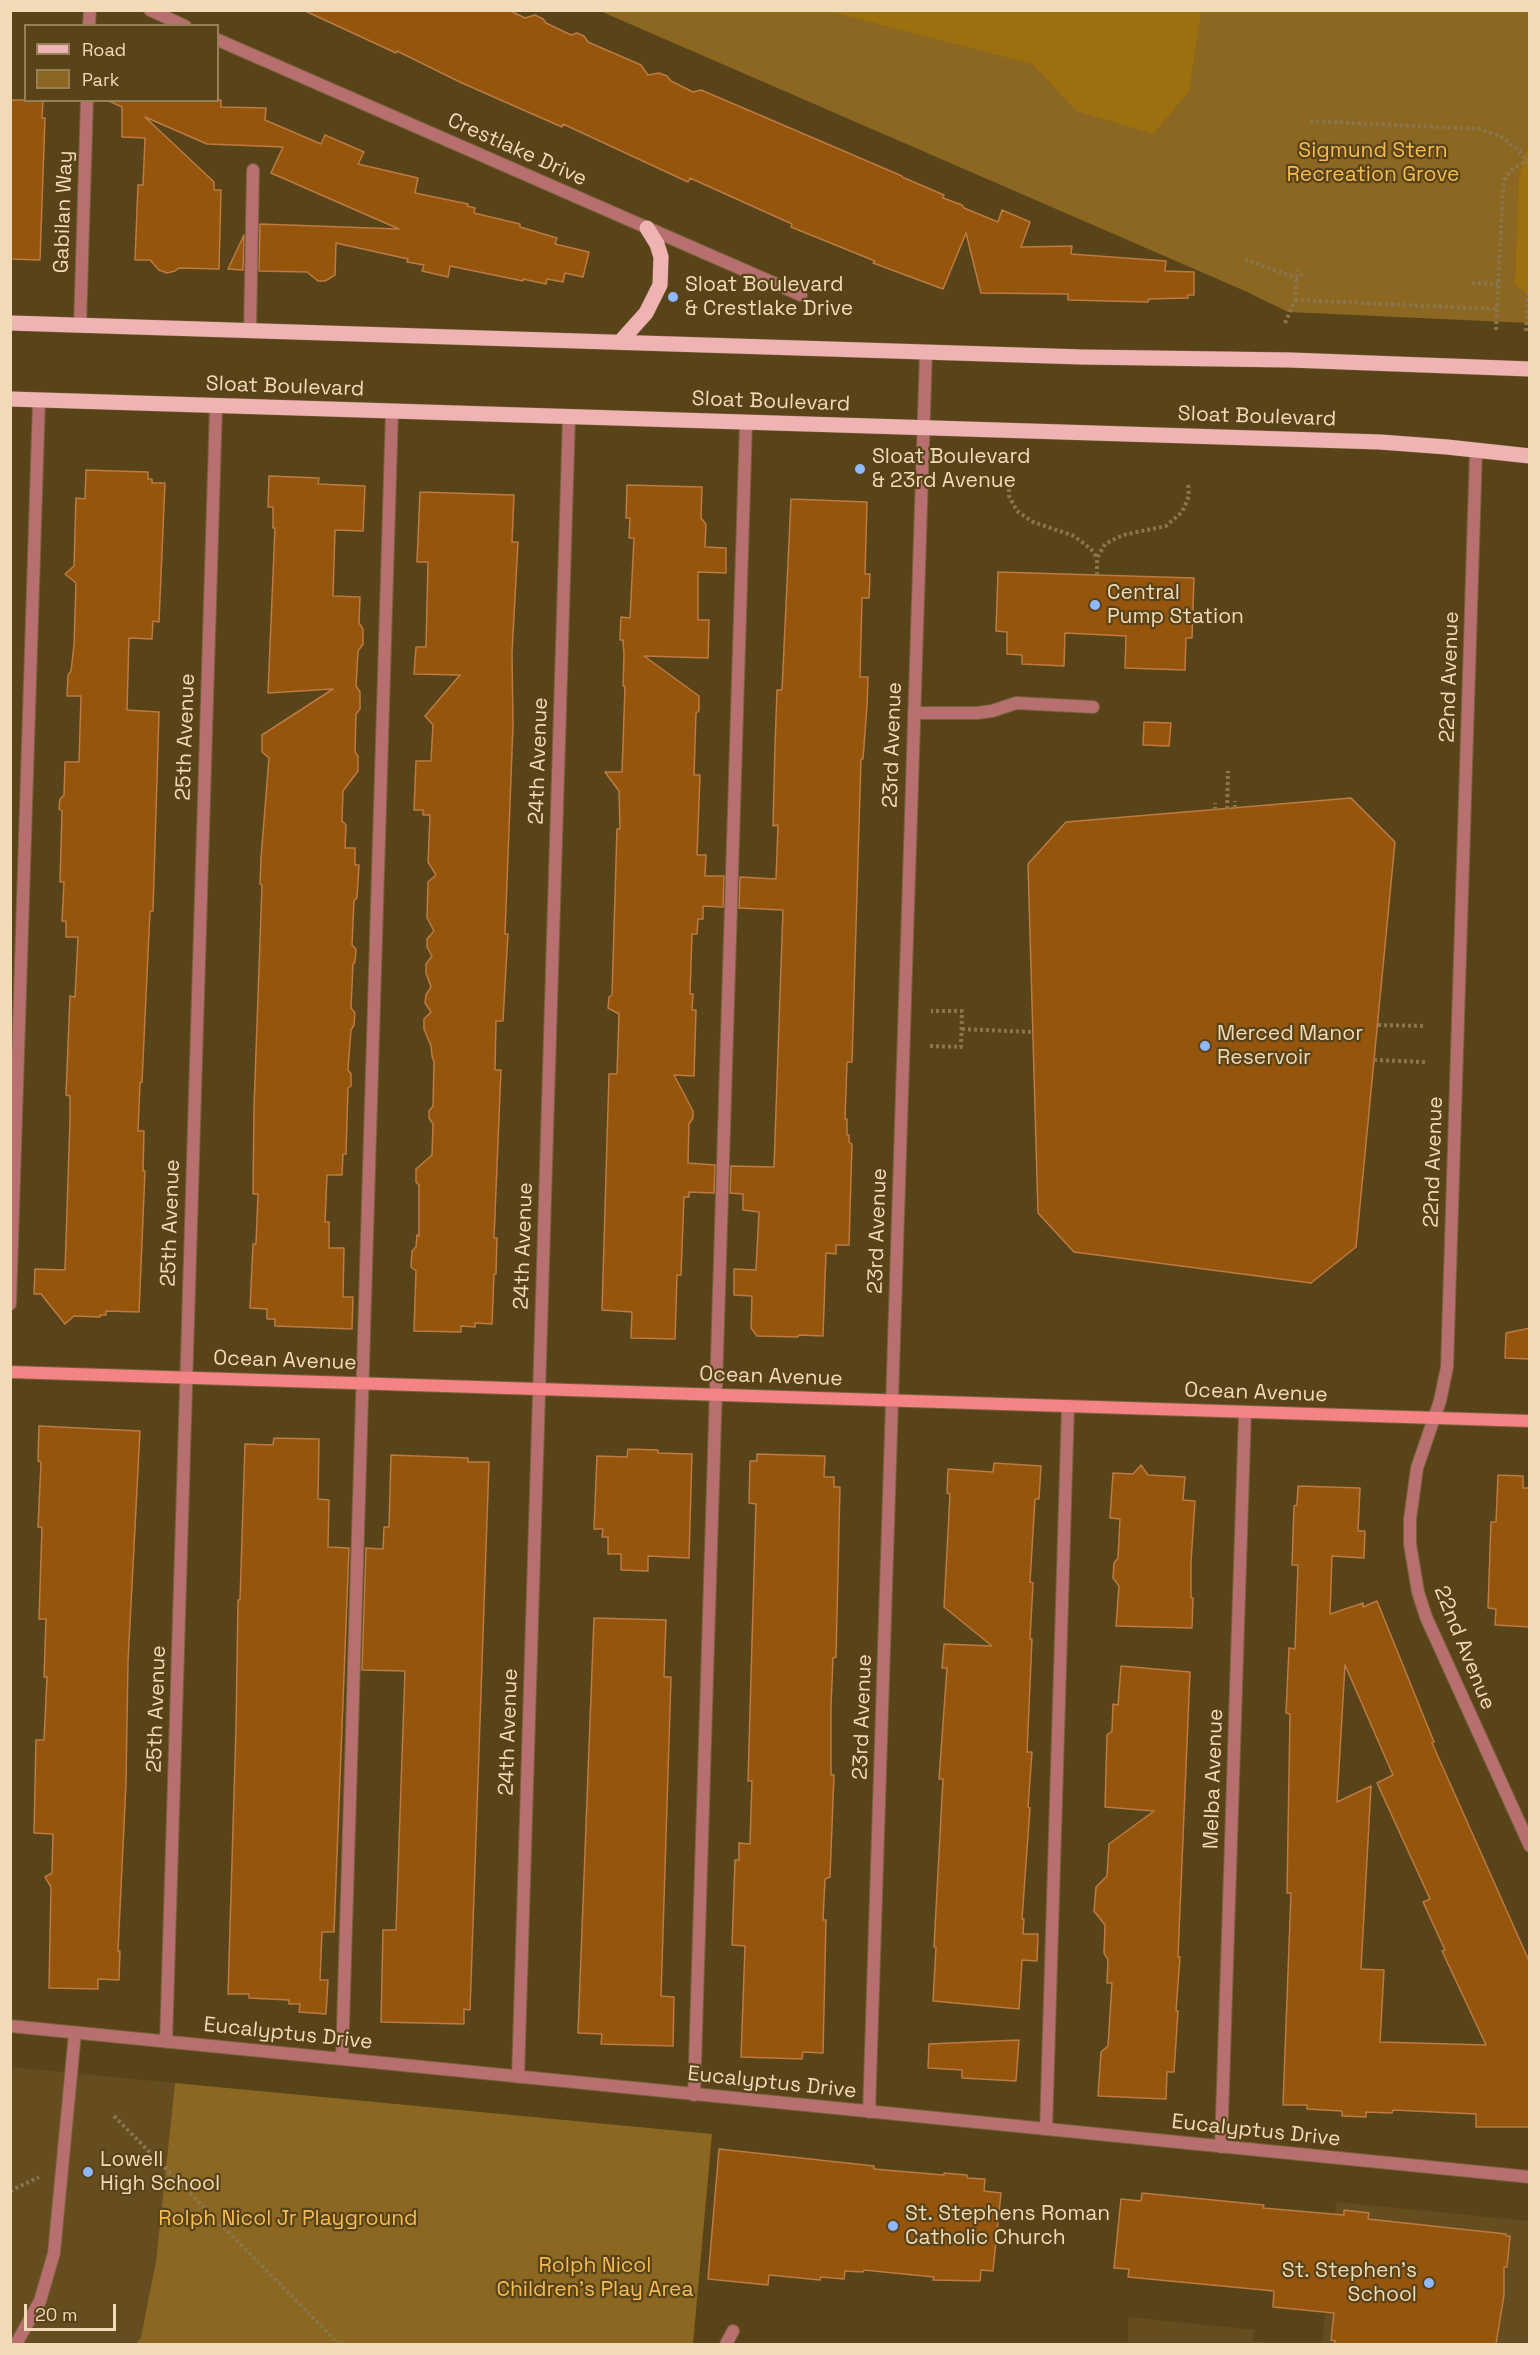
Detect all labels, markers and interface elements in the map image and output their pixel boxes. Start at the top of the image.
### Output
legend [24,24,219,102]
text: Road [82,38,126,61]
text: Park [82,68,119,91]
street label: Crestlake Drive [443,108,591,192]
park label: Sigmund Stern Recreation Grove [1287,138,1459,188]
street label: Gabilan Way [49,150,79,274]
place label: Sloat Boulevard & Crestlake Drive [685,272,853,322]
marker: Sloat Boulevard & Crestlake Drive [666,290,680,304]
street label: Sloat Boulevard [205,372,365,402]
street label: Sloat Boulevard [691,387,851,417]
street label: Sloat Boulevard [1177,402,1337,432]
place label: Sloat Boulevard & 23rd Avenue [872,444,1030,494]
marker: Sloat Boulevard & 23rd Avenue [853,462,867,476]
place label: Central Pump Station [1107,580,1244,630]
marker: Central Pump Station [1088,598,1102,612]
street label: 22nd Avenue [1435,611,1465,743]
street label: 25th Avenue [171,673,201,801]
street label: 23rd Avenue [878,682,908,808]
street label: 24th Avenue [524,697,554,825]
place label: Merced Manor Reservoir [1217,1021,1363,1071]
marker: Merced Manor Reservoir [1198,1039,1212,1053]
street label: 22nd Avenue [1419,1096,1449,1228]
street label: 25th Avenue [156,1159,186,1287]
street label: 23rd Avenue [863,1168,893,1294]
street label: 24th Avenue [509,1182,539,1310]
street label: Ocean Avenue [213,1346,357,1376]
street label: Ocean Avenue [699,1362,843,1392]
street label: Ocean Avenue [1184,1378,1328,1408]
street label: 22nd Avenue [1428,1582,1500,1714]
street label: 25th Avenue [142,1645,172,1773]
street label: 23rd Avenue [848,1654,878,1780]
street label: 24th Avenue [494,1668,524,1796]
street label: Melba Avenue [1199,1708,1229,1850]
street label: Eucalyptus Drive [202,2013,374,2055]
street label: Eucalyptus Drive [686,2062,858,2104]
street label: Eucalyptus Drive [1170,2110,1342,2152]
place label: Lowell High School [100,2147,220,2197]
marker: Lowell High School [81,2165,95,2179]
place label: St. Stephens Roman Catholic Church [905,2201,1110,2251]
park label: Rolph Nicol Jr Playground [158,2206,418,2232]
marker: St. Stephens Roman Catholic Church [886,2219,900,2233]
park label: Rolph Nicol Children’s Play Area [496,2253,694,2303]
place label: St. Stephen's School [1282,2258,1417,2308]
marker: St. Stephen's School [1422,2276,1436,2290]
scale bar [27,2292,118,2330]
text: 20 m [35,2303,78,2326]

